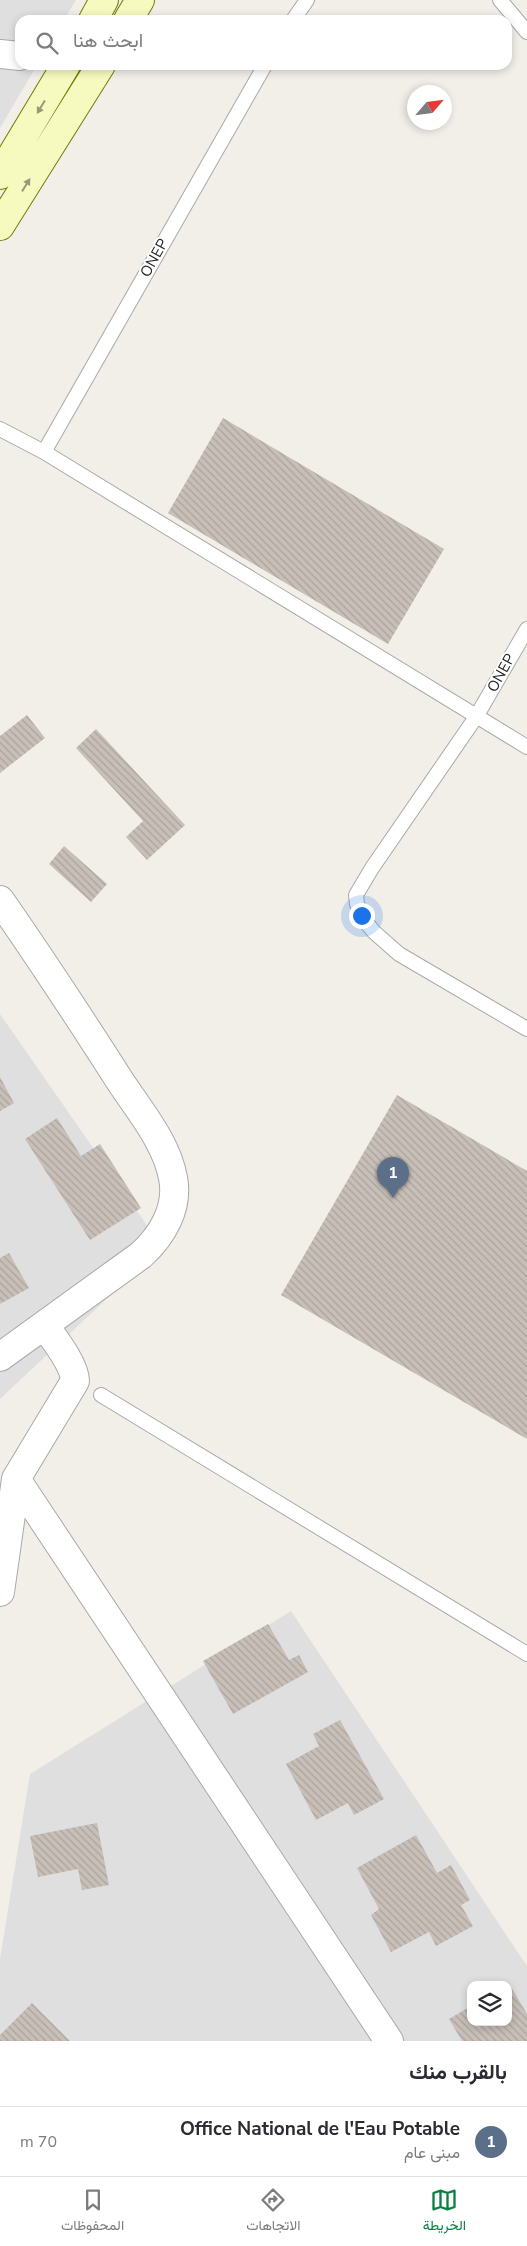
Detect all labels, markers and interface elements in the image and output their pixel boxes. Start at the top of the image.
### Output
search box [15,15,512,70]
text: ابحث هنا [73,28,143,54]
icon: search [33,29,61,57]
north arrow [407,85,452,130]
one-way arrow [37,100,46,113]
one-way arrow [22,178,31,191]
street label: ONEP [135,235,173,281]
street label: ONEP [482,650,520,696]
your location [349,903,375,929]
pin: 1 [377,1157,409,1198]
map controls [467,1981,512,2026]
button: layers [467,1981,512,2026]
text: بالقرب منك [409,2058,507,2086]
text: Office National de l'Eau Potable [180,2116,460,2142]
text: 70 m [20,2131,57,2153]
text: 1 [486,2131,496,2153]
text: مبنى عام [404,2142,460,2164]
tab: المحفوظات [61,2186,124,2238]
tab: الاتجاهات [246,2186,301,2238]
tab: الخريطة [423,2186,466,2238]

